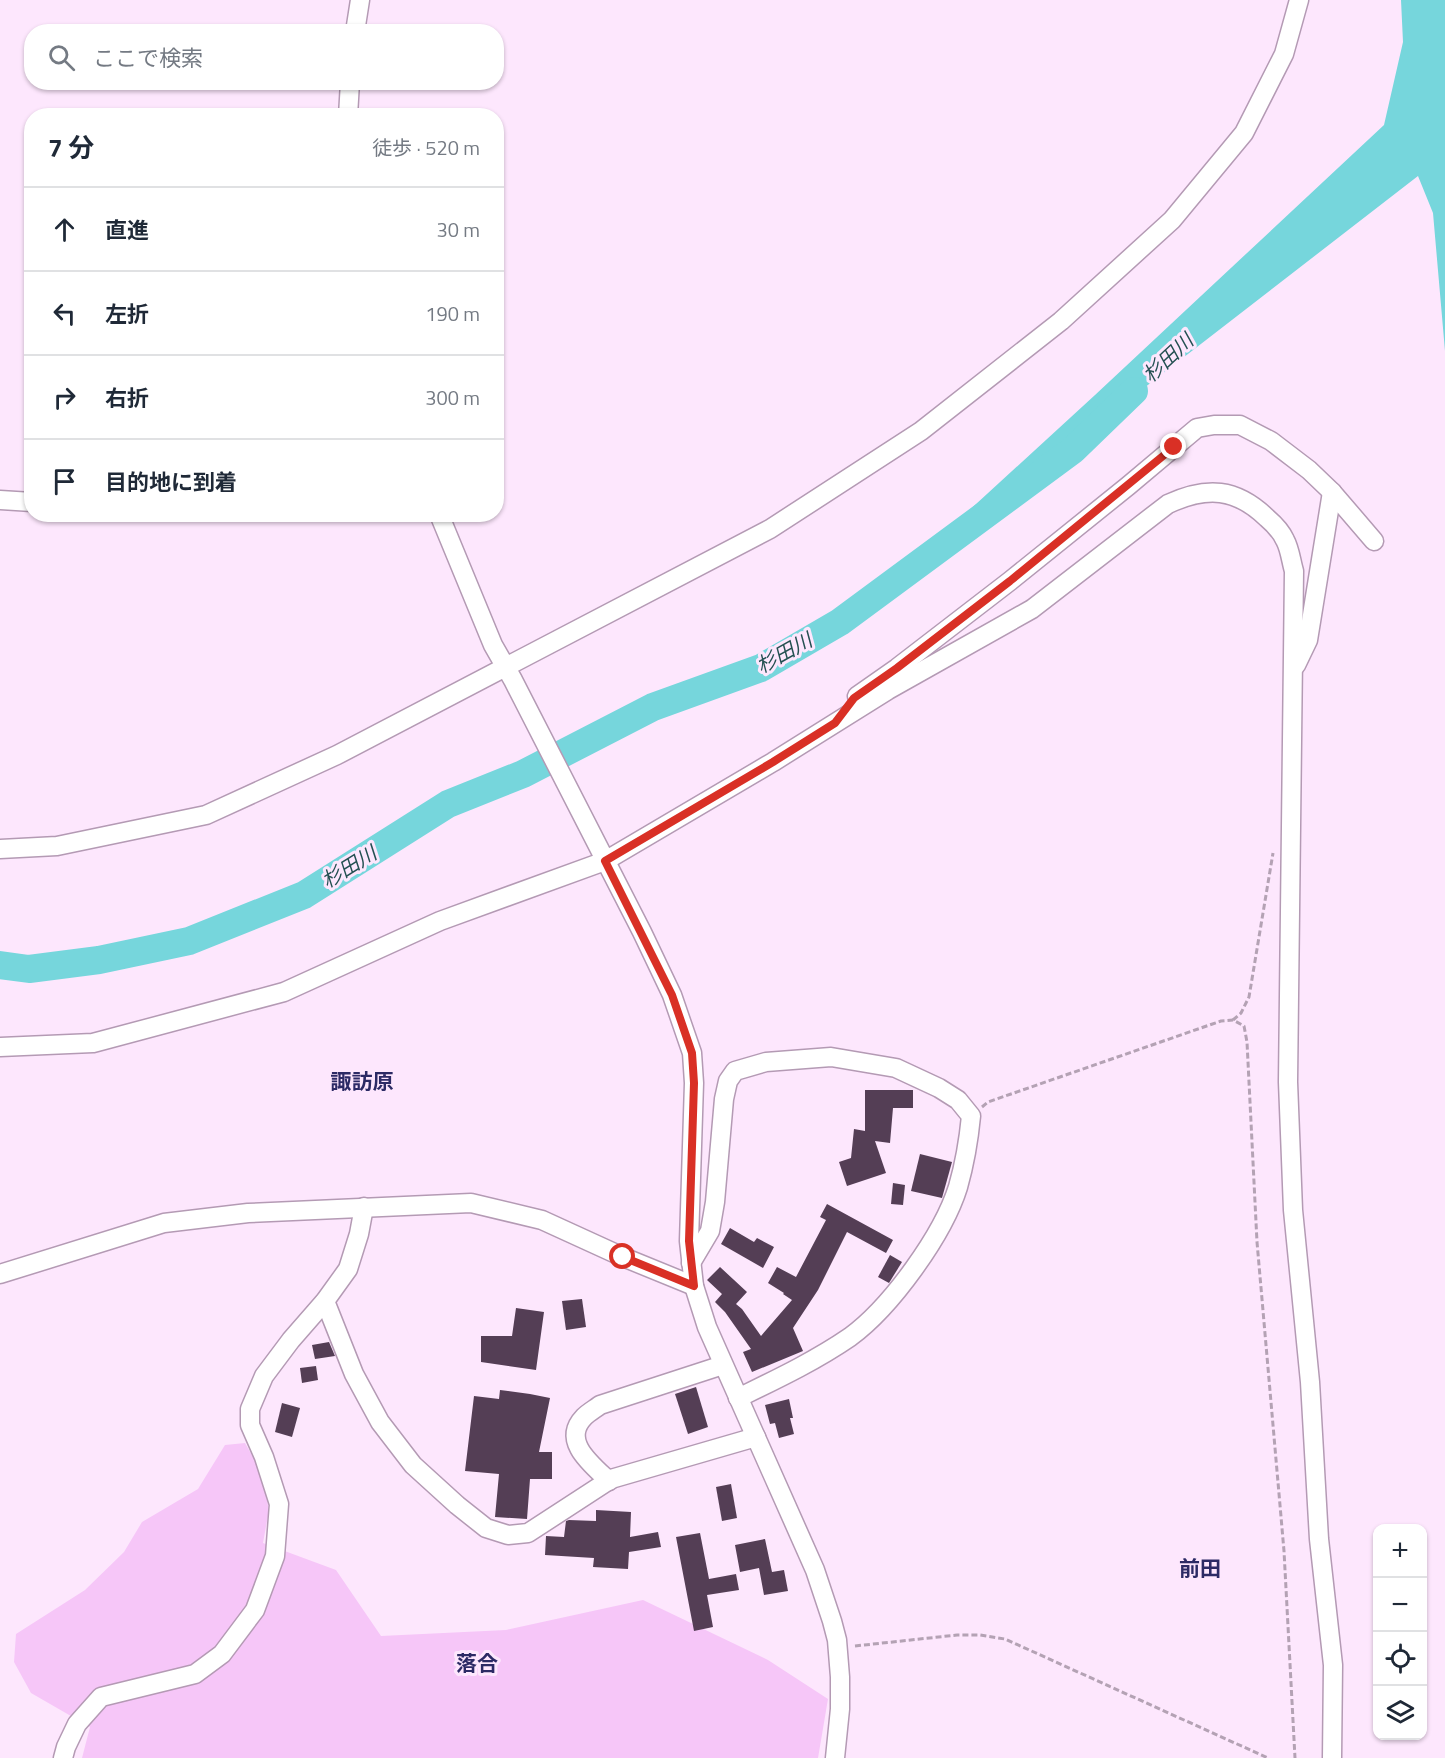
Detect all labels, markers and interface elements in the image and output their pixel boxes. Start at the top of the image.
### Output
search box [24,24,504,90]
icon: search [45,41,78,74]
text: ここで検索 [93,41,203,75]
text: 7 分 [48,128,94,167]
text: 徒歩 · 520 m [372,132,480,163]
icon: ahead [48,213,81,246]
text: 直進 [105,213,149,247]
text: 30 m [436,214,480,245]
icon: left [48,297,81,330]
text: 左折 [105,297,149,331]
text: 190 m [425,298,480,329]
water label: 杉田川 [1135,324,1202,389]
icon: right [48,381,81,414]
text: 右折 [105,381,149,415]
text: 300 m [425,382,480,413]
route end [1160,433,1186,459]
icon: arrive [48,465,81,498]
text: 目的地に到着 [105,465,237,499]
water label: 杉田川 [750,623,819,681]
water label: 杉田川 [315,836,384,896]
district label: 諏訪原 [331,1065,394,1097]
route start [609,1243,635,1269]
map controls [1373,1524,1427,1740]
button: + [1373,1524,1427,1578]
district label: 前田 [1179,1552,1221,1584]
button: − [1373,1578,1427,1632]
button: locate [1373,1632,1427,1686]
district label: 落合 [456,1647,498,1679]
button: layers [1373,1686,1427,1740]

